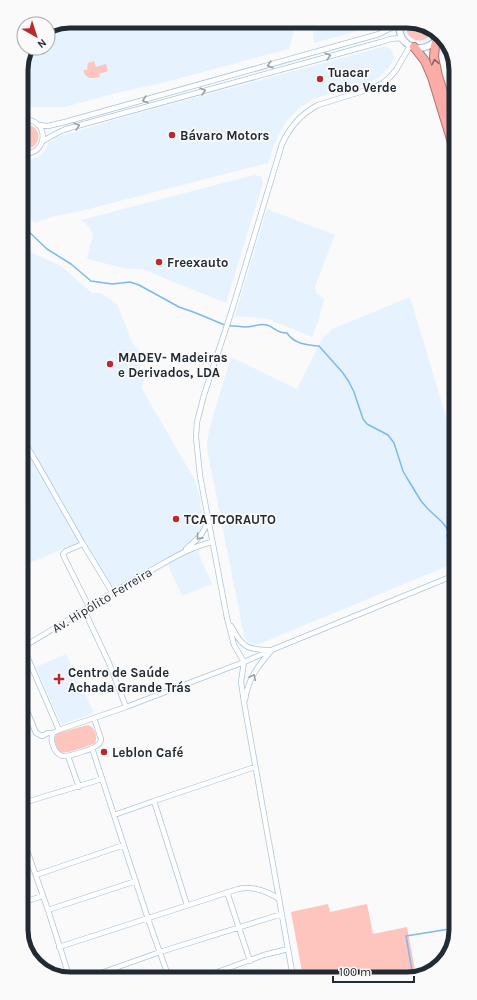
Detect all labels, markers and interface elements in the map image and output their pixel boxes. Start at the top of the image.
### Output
north arrow [16,16,56,56]
text: N [35,36,49,51]
one-way arrow [325,53,331,61]
one-way arrow [432,59,440,65]
one-way arrow [267,60,274,69]
place label: Tuacar Cabo Verde [328,65,397,95]
marker: Tuacar Cabo Verde [315,74,325,84]
one-way arrow [199,88,206,96]
one-way arrow [142,95,149,104]
one-way arrow [74,122,81,131]
place label: Bávaro Motors [180,128,269,143]
marker: Bávaro Motors [167,130,177,140]
place label: Freexauto [167,255,228,270]
marker: Freexauto [154,257,164,267]
place label: MADEV- Madeiras e Derivados, LDA [118,350,228,380]
marker: MADEV- Madeiras e Derivados, LDA [105,359,115,369]
place label: TCA TCORAUTO [184,512,276,527]
marker: TCA TCORAUTO [171,514,181,524]
one-way arrow [197,532,204,539]
street label: Av. Hipólito Ferreira [49,564,155,636]
place label: Centro de Saúde Achada Grande Trás [68,665,191,695]
marker: Centro de Saúde Achada Grande Trás [53,673,65,685]
one-way arrow [248,673,256,681]
place label: Leblon Café [112,745,184,760]
marker: Leblon Café [99,747,109,757]
scale bar [333,958,414,984]
text: 100 m [339,965,371,979]

